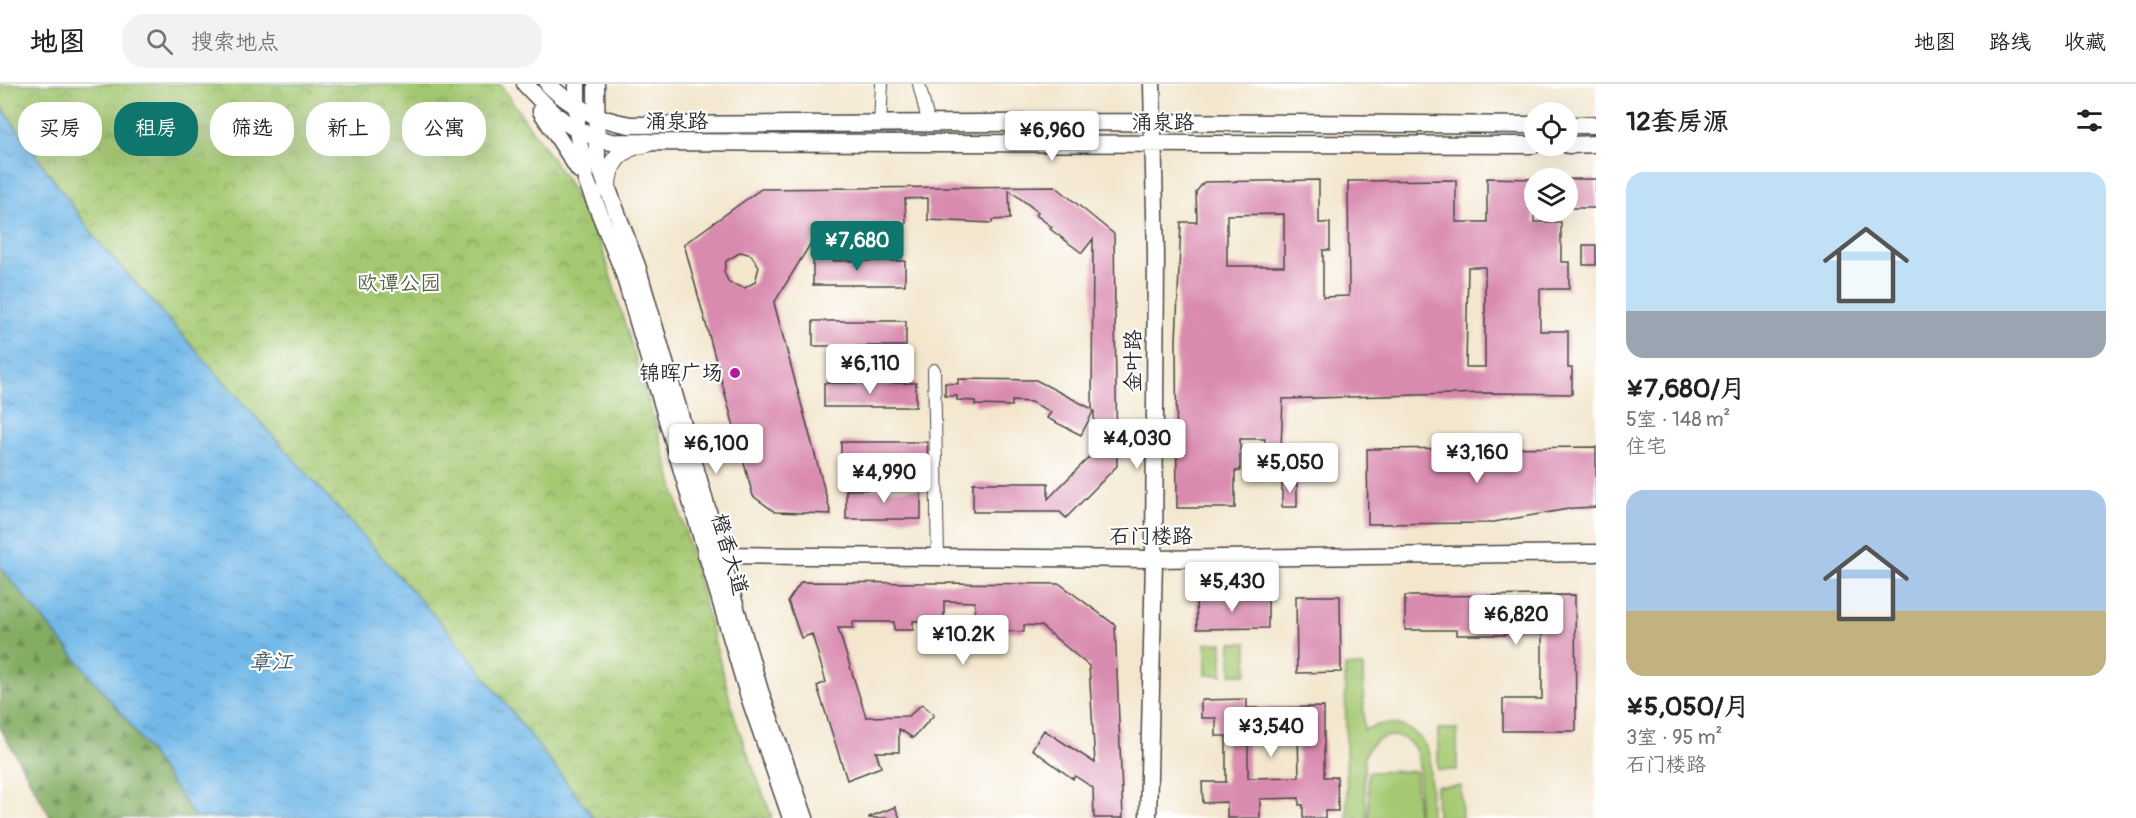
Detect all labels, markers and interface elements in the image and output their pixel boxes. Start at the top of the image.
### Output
search box [122,14,542,68]
text: 地图 [30,25,86,60]
icon: search [143,25,176,58]
text: 搜索地点 [191,28,279,56]
text: 地图 [1914,29,1956,56]
text: 路线 [1989,29,2031,56]
text: 收藏 [2064,29,2106,56]
chip: 买房 [18,102,102,156]
chip: 租房 [114,102,198,156]
chip: 筛选 [210,102,294,156]
chip: 新上 [306,102,390,156]
chip: 公寓 [402,102,486,156]
map controls [1524,102,1578,222]
button: locate [1524,102,1578,156]
icon: filters [2073,104,2106,137]
text: 12套房源 [1626,106,1729,138]
street label: 涌泉路 [646,108,709,135]
street label: 涌泉路 [1132,109,1195,136]
pin: ¥6,960 [1003,111,1101,162]
text: ¥6,960 [1019,118,1085,143]
button: layers [1524,168,1578,222]
icon: home [1812,211,1920,319]
pin: ¥7,680 [808,221,906,272]
text: ¥7,680 [825,228,889,253]
park label: 欧谭公园 [357,270,441,297]
street label: 金叶路 [1120,330,1147,393]
pin: ¥6,110 [821,344,919,395]
text: ¥6,110 [840,351,900,376]
place label: 锦晖广场 [639,360,723,387]
marker: 锦晖广场 [728,366,742,380]
text: ¥7,680/月 [1626,373,1746,405]
text: 5室 · 148 m² [1626,407,1730,432]
pin: ¥4,030 [1088,419,1186,470]
pin: ¥6,100 [667,424,765,475]
text: ¥4,030 [1102,426,1172,451]
text: ¥6,100 [683,431,749,456]
pin: ¥3,160 [1428,433,1526,484]
text: 住宅 [1626,434,1666,459]
text: ¥3,160 [1445,440,1509,465]
pin: ¥5,050 [1241,443,1339,494]
text: ¥5,050 [1256,450,1324,475]
pin: ¥4,990 [835,453,933,504]
text: ¥4,990 [852,460,916,485]
street label: 橙香大道 [705,510,754,598]
street label: 石门楼路 [1109,523,1193,550]
icon: home [1812,529,1920,637]
pin: ¥5,430 [1183,562,1281,613]
text: ¥5,430 [1199,569,1265,594]
pin: ¥6,820 [1467,595,1565,646]
text: ¥6,820 [1483,602,1549,627]
pin: ¥10.2K [914,615,1012,666]
text: ¥10.2K [932,622,994,647]
water label: 章江 [249,648,294,676]
text: ¥5,050/月 [1626,691,1750,723]
pin: ¥3,540 [1222,707,1320,758]
text: ¥3,540 [1238,714,1304,739]
text: 3室 · 95 m² [1626,725,1722,750]
text: 石门楼路 [1626,752,1706,777]

